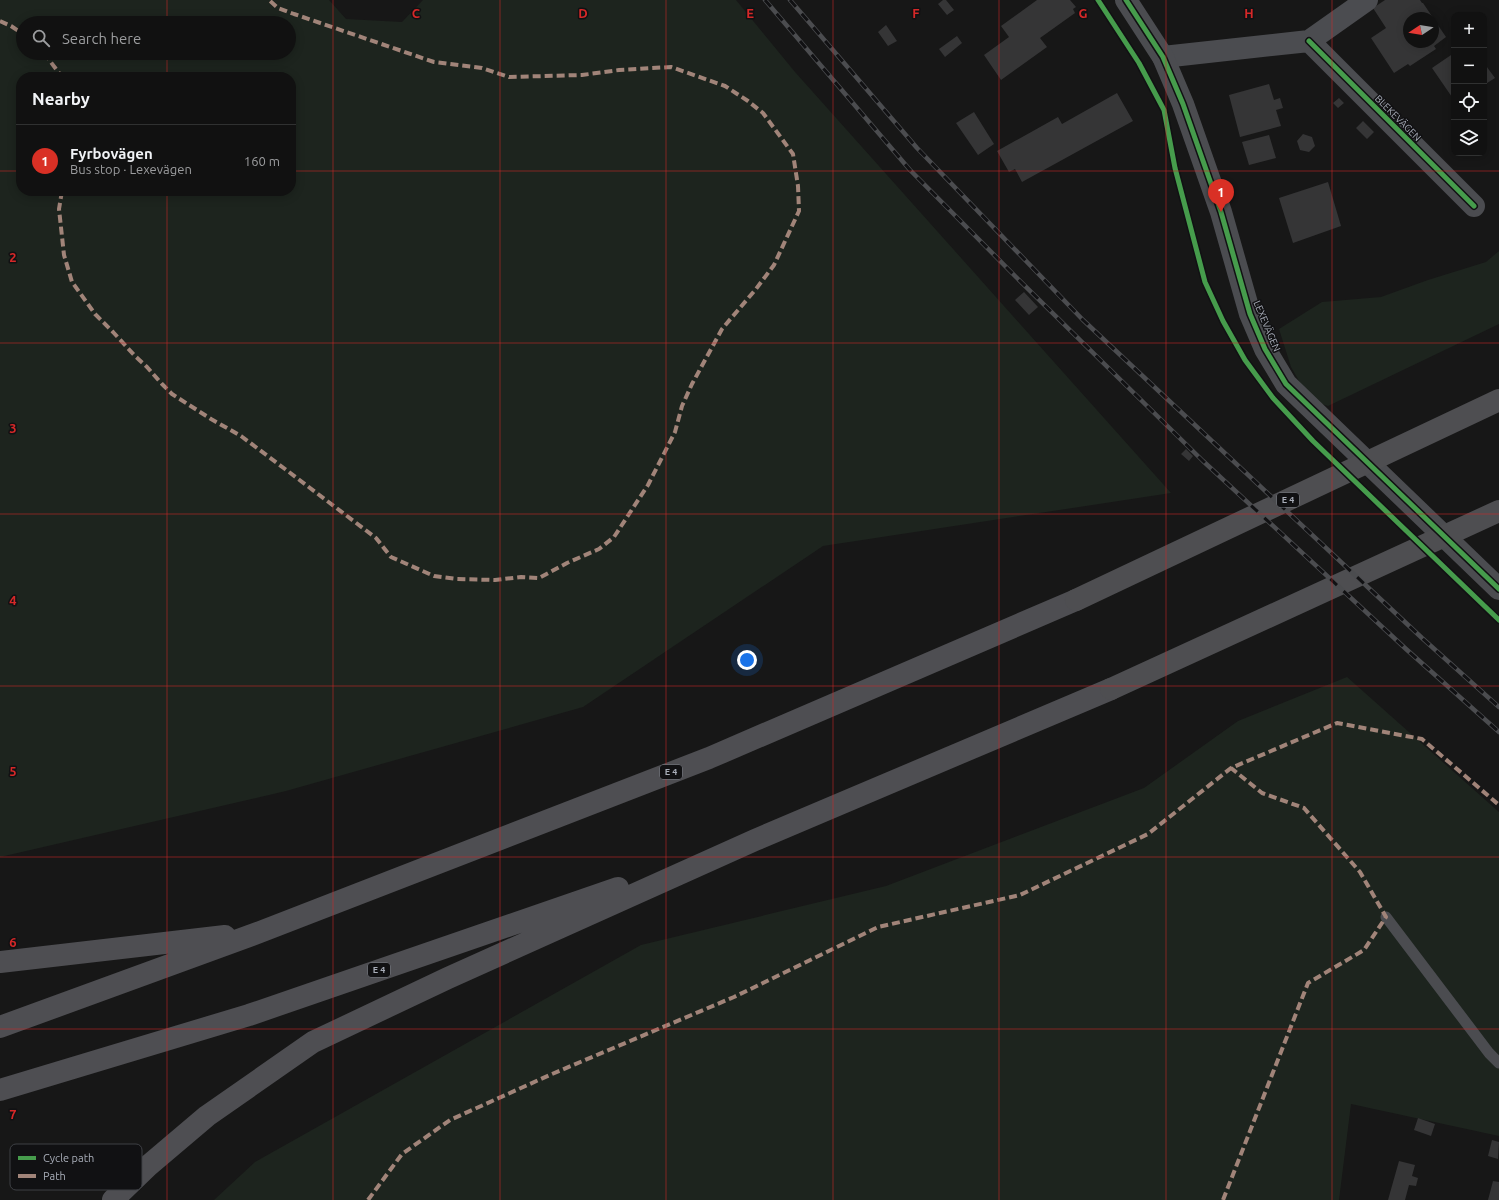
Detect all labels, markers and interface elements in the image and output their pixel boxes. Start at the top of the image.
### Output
text: C [412,6,421,20]
text: D [578,6,588,20]
text: E [746,6,754,20]
text: F [912,6,920,20]
text: G [1079,6,1088,20]
text: H [1244,6,1254,20]
north arrow [1403,12,1439,48]
map controls [1451,12,1487,156]
button: + [1451,12,1487,48]
search box [16,16,296,60]
icon: search [30,27,52,49]
text: Search here [62,30,141,47]
button: − [1451,48,1487,84]
button: locate [1451,84,1487,120]
text: Nearby [32,89,90,108]
street label: BLEKEVÄGEN [1373,93,1423,143]
button: layers [1451,120,1487,156]
text: Fyrbovägen [70,145,153,162]
text: 1 [41,154,49,168]
text: 160 m [244,154,280,168]
text: Bus stop · Lexevägen [70,162,192,176]
pin: 1 [1208,179,1234,212]
text: 2 [9,250,17,264]
street label: LEXEVÄGEN [1251,299,1283,353]
text: 3 [9,421,17,435]
road number: E 4 [1277,493,1299,507]
text: 4 [9,593,17,607]
your location [737,650,757,670]
text: 5 [9,764,17,778]
road number: E 4 [660,765,682,779]
text: 6 [9,935,17,949]
road number: E 4 [368,963,390,977]
text: 7 [9,1107,17,1121]
legend [10,1144,142,1190]
text: Cycle path [43,1152,94,1164]
text: Path [43,1170,66,1182]

